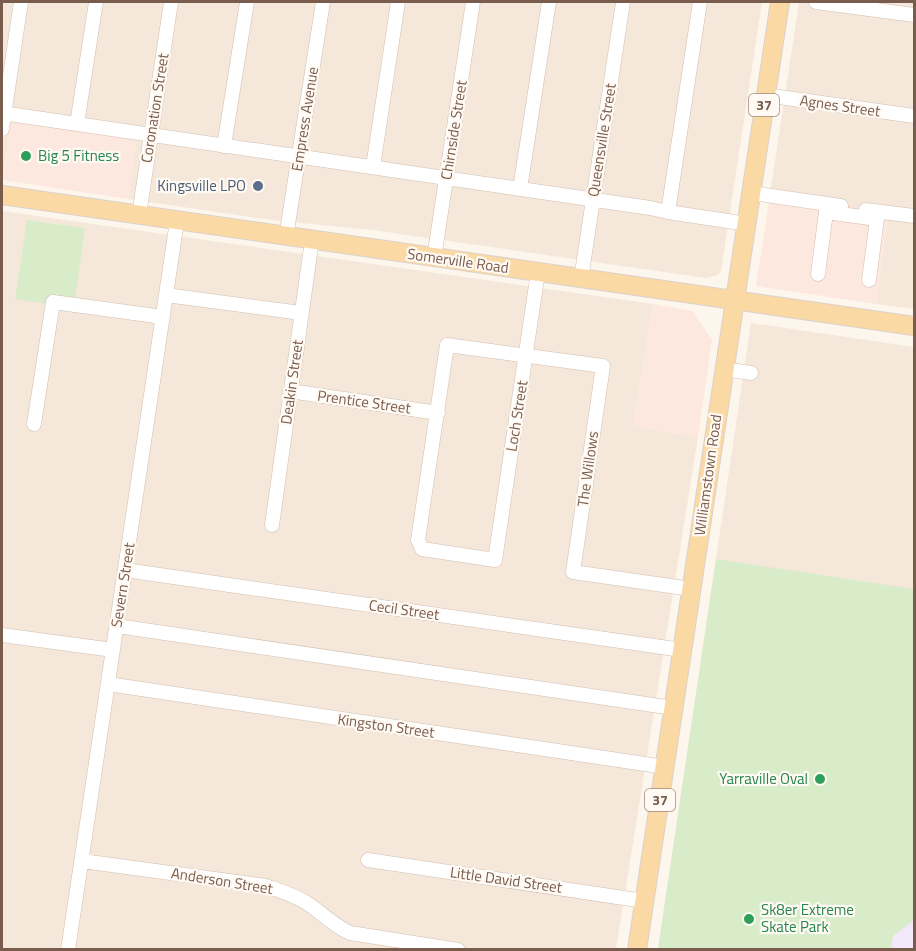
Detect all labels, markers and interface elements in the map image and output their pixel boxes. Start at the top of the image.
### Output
street label: Coronation Street [134,51,175,165]
street label: Empress Avenue [285,65,324,173]
street label: Chirnside Street [434,78,473,181]
street label: Queensville Street [581,81,622,198]
street label: Agnes Street [798,88,883,123]
road number: 37 [749,94,779,116]
place label: Big 5 Fitness [38,144,119,167]
marker: Big 5 Fitness [19,149,33,163]
place label: Kingsville LPO [157,174,246,197]
marker: Kingsville LPO [251,179,265,193]
street label: Somerville Road [406,242,510,279]
street label: Deakin Street [274,337,309,426]
street label: Loch Street [500,378,534,453]
street label: Prentice Street [316,384,413,420]
street label: Williamstown Road [688,413,727,537]
street label: The Willows [571,429,604,508]
street label: Severn Street [104,540,141,629]
street label: Cecil Street [367,593,441,626]
street label: Kingston Street [336,707,437,744]
place label: Yarraville Oval [719,767,808,790]
marker: Yarraville Oval [813,772,827,786]
road number: 37 [645,789,675,811]
street label: Little David Street [449,860,564,899]
street label: Anderson Street [170,861,275,900]
place label: Sk8er Extreme Skate Park [761,898,854,938]
marker: Sk8er Extreme Skate Park [742,912,756,926]

